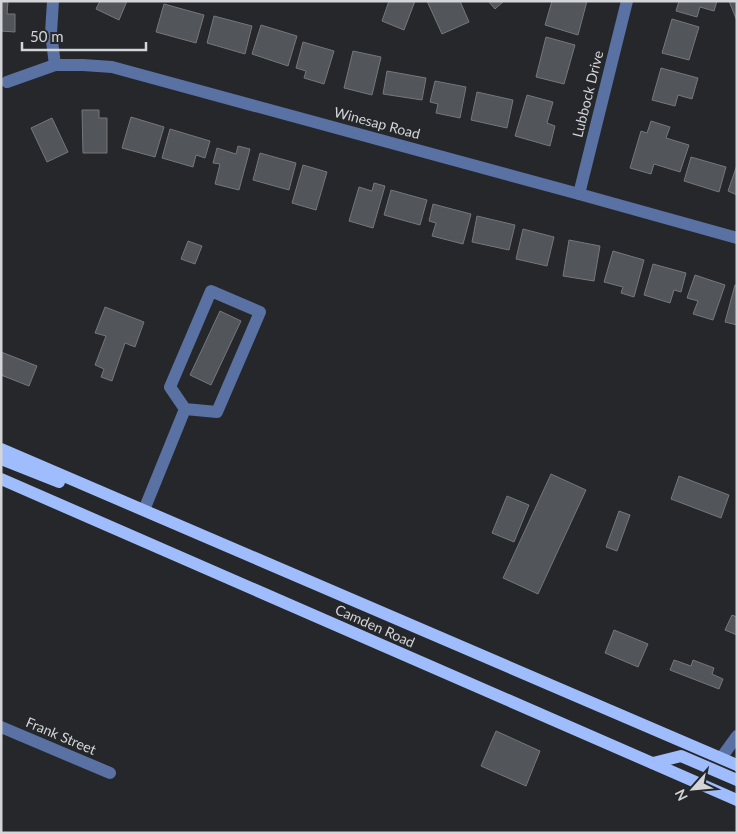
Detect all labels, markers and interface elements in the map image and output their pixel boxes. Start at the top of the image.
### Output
scale bar [22,20,146,52]
text: 50 m [30,27,64,45]
street label: Lubbock Drive [569,49,607,139]
street label: Winesap Road [332,103,422,142]
street label: Camden Road [333,600,418,651]
street label: Frank Street [24,713,99,758]
north arrow [668,764,718,814]
text: N [671,786,691,804]

